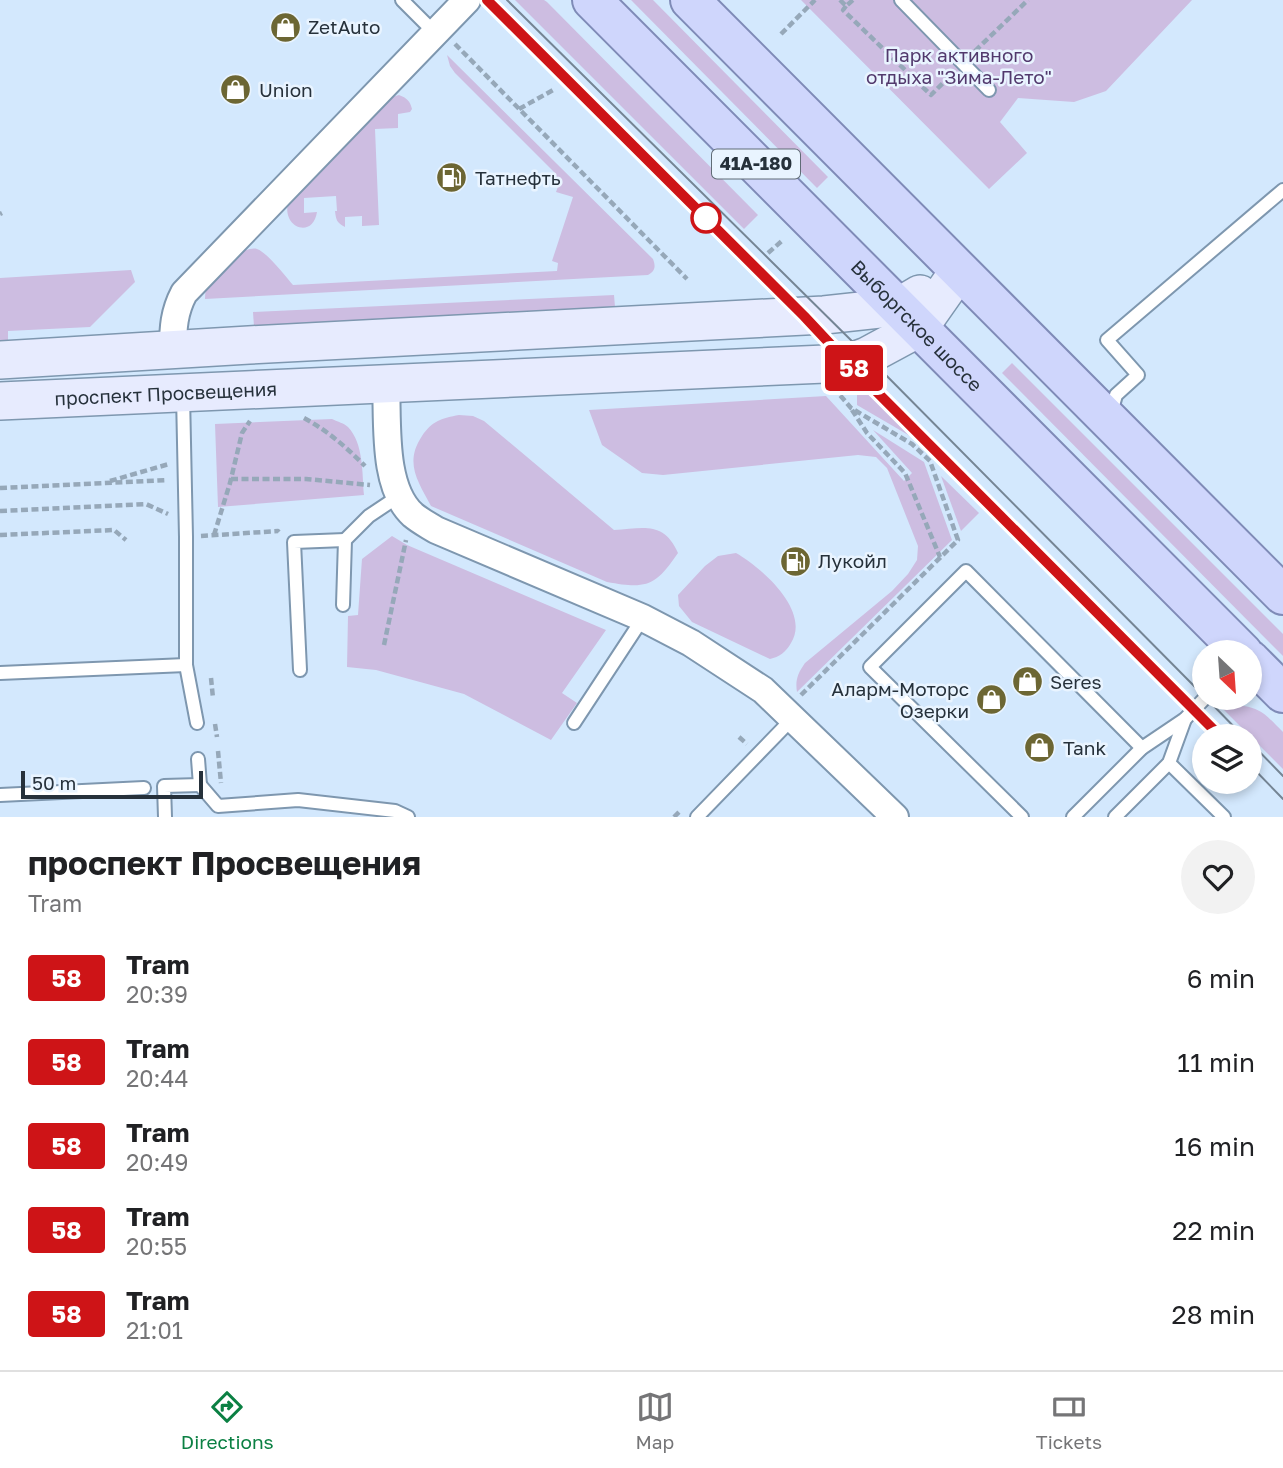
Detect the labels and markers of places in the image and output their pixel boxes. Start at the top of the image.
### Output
shop icon: ZetAuto [268,10,302,44]
place label: ZetAuto [308,15,381,38]
shop icon: Union [219,73,253,107]
place label: Union [259,78,313,101]
fuel station icon: Татнефть [435,161,469,195]
place label: Татнефть [475,166,561,189]
unlabelled marker [691,203,721,233]
fuel station icon: Лукойл [778,544,812,578]
place label: Лукойл [818,549,887,572]
shop icon: Seres [1010,665,1044,699]
place label: Seres [1050,670,1102,693]
place label: Аларм-Моторс Озерки [831,677,969,722]
shop icon: Аларм-Моторс Озерки [975,683,1009,717]
shop icon: Tank [1023,731,1057,765]
place label: Tank [1063,736,1106,759]

